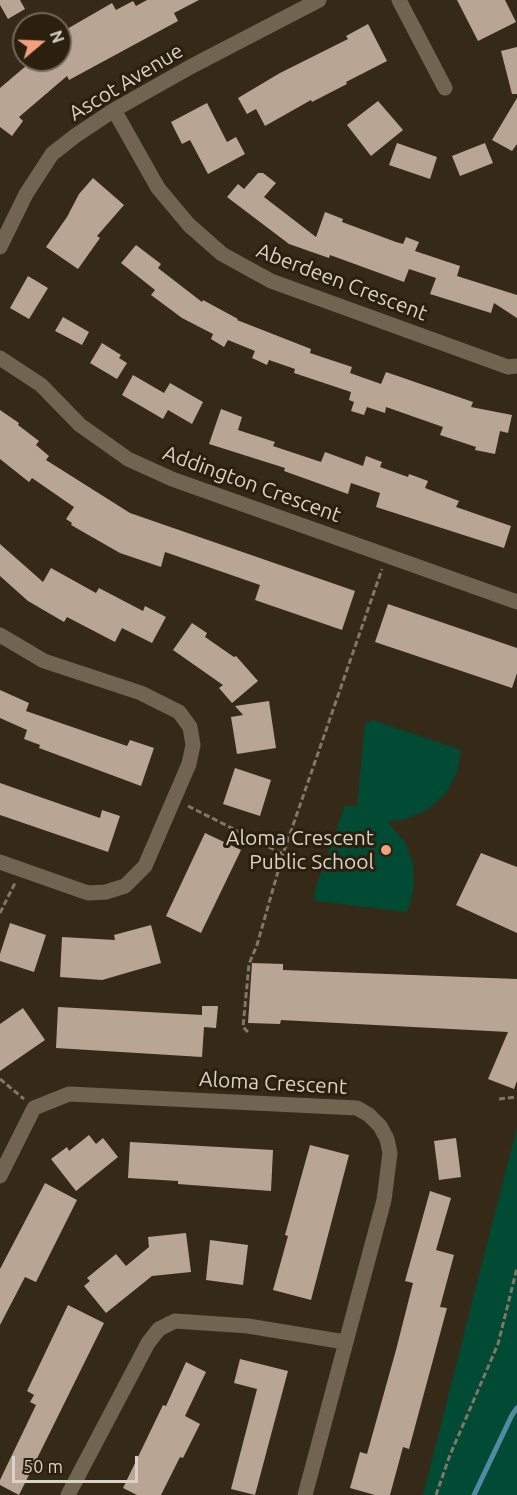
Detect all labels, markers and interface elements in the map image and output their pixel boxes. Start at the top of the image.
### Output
north arrow [12,12,72,72]
text: N [47,28,68,45]
street label: Ascot Avenue [64,38,188,126]
street label: Aberdeen Crescent [253,238,431,326]
street label: Addington Crescent [159,440,345,528]
place label: Aloma Crescent Public School [226,825,374,875]
marker: Aloma Crescent Public School [379,843,393,857]
street label: Aloma Crescent [198,1067,348,1099]
scale bar [15,1444,141,1482]
text: 50 m [23,1456,63,1476]

